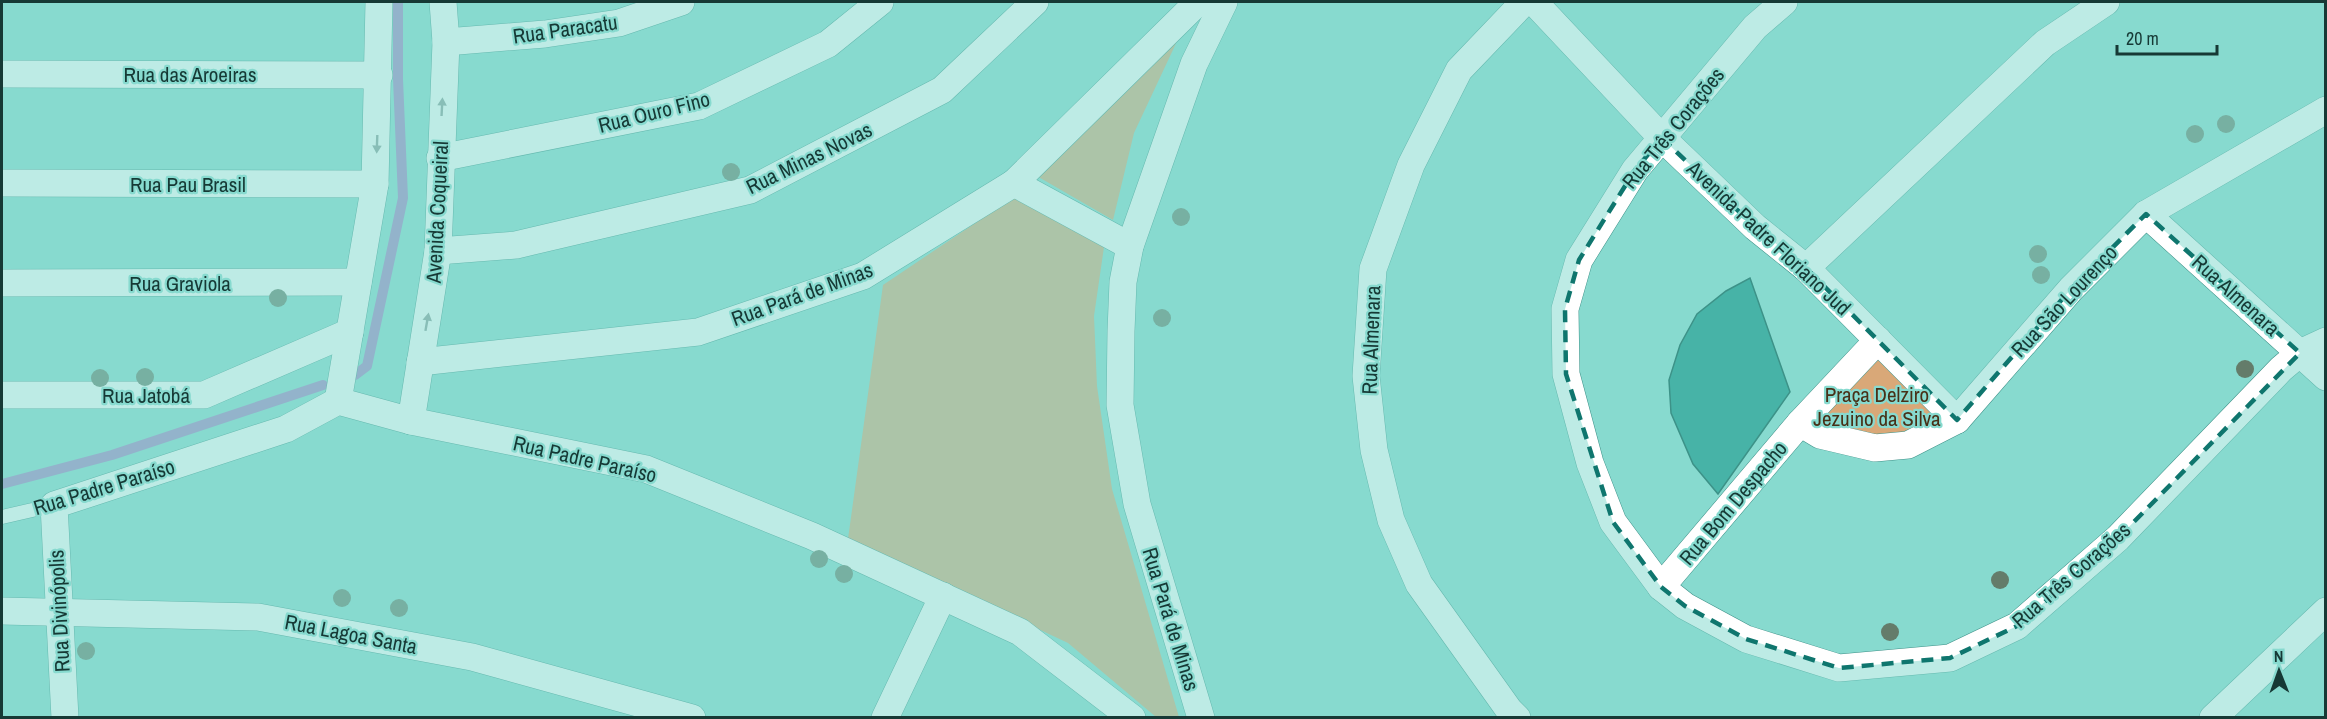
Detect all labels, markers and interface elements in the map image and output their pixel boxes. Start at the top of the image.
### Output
street label: Rua Paracatu [511,7,619,51]
scale bar [2117,18,2218,56]
text: 20 m [2126,26,2159,51]
street label: Rua das Aroeiras [123,60,257,89]
street label: Rua Três Corações [1615,61,1731,195]
street label: Rua Ouro Fino [595,84,713,140]
one-way arrow [438,97,447,116]
street label: Rua Minas Novas [741,115,877,201]
one-way arrow [372,134,381,153]
street label: Avenida Coqueiral [419,140,455,285]
street label: Avenida Padre Floriano Jud [1680,154,1857,322]
street label: Rua Pau Brasil [130,170,246,199]
street label: Rua São Lourenço [2004,239,2124,363]
street label: Rua Almenara [2186,248,2287,343]
street label: Rua Pará de Minas [727,255,877,333]
street label: Rua Graviola [129,269,231,298]
street label: Rua Almenara [1355,285,1387,395]
one-way arrow [423,312,432,331]
park label: Praça Delziro Jezuino da Silva [1813,380,1941,433]
street label: Rua Jatobá [102,381,190,410]
street label: Rua Padre Paraíso [510,428,660,490]
street label: Rua Bom Despacho [1672,435,1794,571]
street label: Rua Padre Paraíso [30,452,178,522]
street label: Rua Três Corações [2005,515,2137,635]
street label: Rua Pará de Minas [1135,544,1207,694]
street label: Rua Divinópolis [41,549,77,673]
street label: Rua Lagoa Santa [282,607,420,661]
north arrow [2249,641,2309,701]
text: N [2274,645,2284,667]

